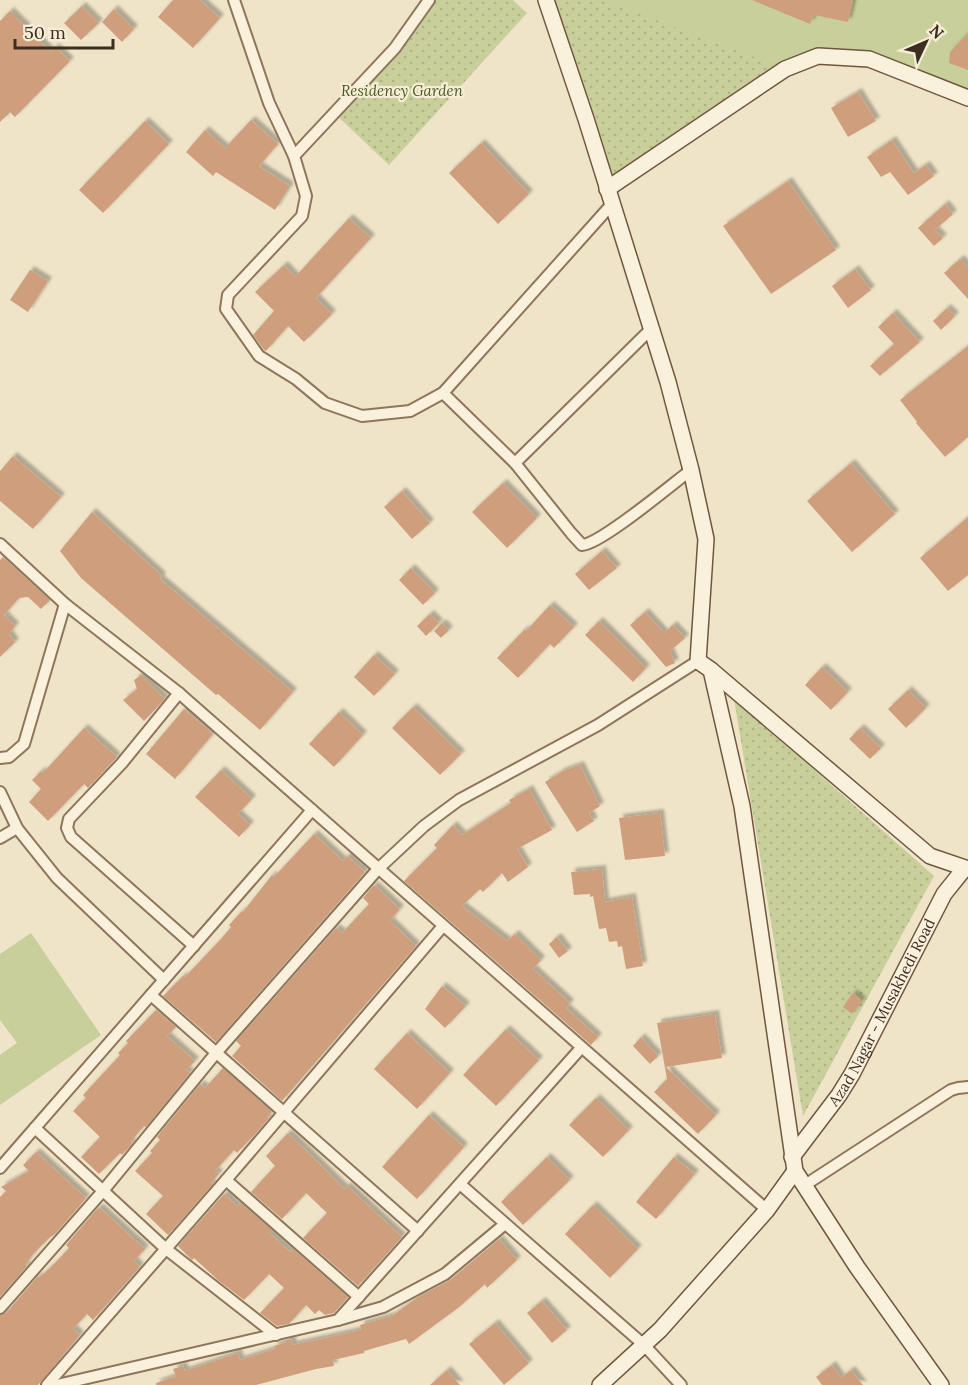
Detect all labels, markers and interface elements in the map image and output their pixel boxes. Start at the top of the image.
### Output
scale bar [15,12,112,50]
north arrow [896,12,956,72]
text: N [925,20,948,43]
text: 50 m [24,21,66,44]
park label: Residency Garden [341,81,464,100]
street label: Azad Nagar - Musakhedi Road [823,915,939,1111]

